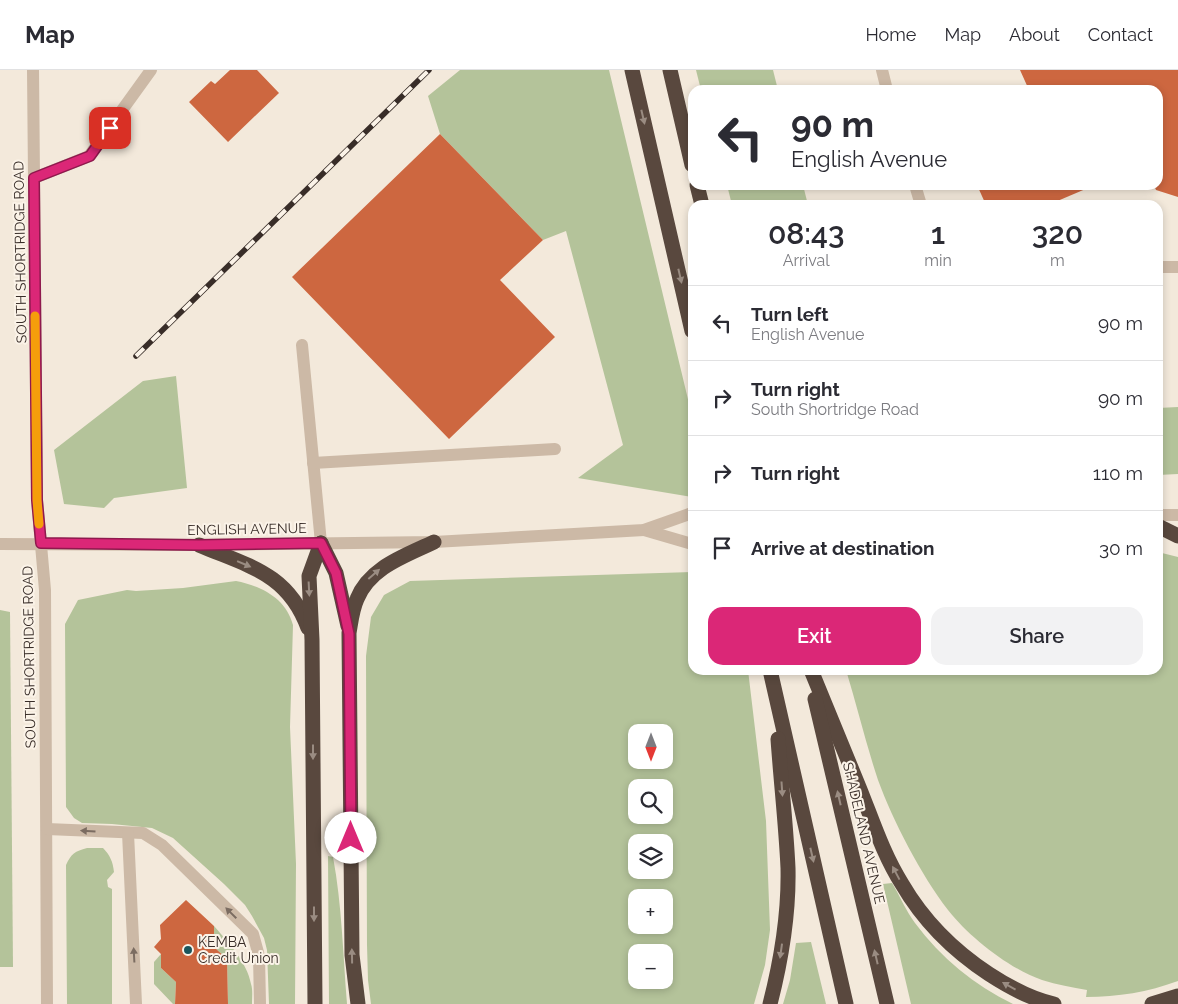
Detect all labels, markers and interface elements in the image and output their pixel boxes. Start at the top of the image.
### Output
text: Map [25,20,75,49]
text: Home [865,24,916,45]
text: Map [944,24,981,45]
text: About [1009,24,1060,45]
text: Contact [1088,24,1153,45]
text: 90 m [791,104,874,145]
icon: left [708,105,773,170]
pin [89,107,131,149]
one-way arrow [639,110,647,125]
icon: arrive [96,114,124,142]
text: English Avenue [791,146,947,172]
street label: SOUTH SHORTRIDGE ROAD [10,161,30,343]
text: 08:43 [768,216,844,251]
text: 1 [931,216,945,251]
text: 320 [1032,216,1083,251]
text: Arrival [783,251,830,270]
text: min [924,251,952,270]
text: m [1050,251,1065,270]
one-way arrow [676,268,684,283]
text: Turn left [751,303,828,325]
icon: left [708,309,736,337]
text: 90 m [1098,312,1143,334]
text: English Avenue [751,325,865,344]
text: Turn right [751,378,840,400]
icon: right [708,384,736,412]
text: 90 m [1098,387,1143,409]
text: South Shortridge Road [751,400,919,419]
icon: right [708,459,736,487]
text: Turn right [751,462,840,484]
text: 110 m [1093,462,1143,484]
street label: ENGLISH AVENUE [187,520,307,538]
icon: arrive [708,534,736,562]
text: Arrive at destination [751,537,935,559]
text: 30 m [1099,537,1143,559]
one-way arrow [237,560,252,568]
street label: SOUTH SHORTRIDGE ROAD [19,566,39,748]
one-way arrow [368,569,381,580]
one-way arrow [306,582,314,598]
button: Exit [708,607,921,665]
button: Share [931,607,1143,665]
north arrow [628,724,672,769]
map controls [628,724,673,989]
one-way arrow [309,744,317,760]
street label: SHADELAND AVENUE [840,761,888,905]
button: search [628,779,673,824]
one-way arrow [778,781,786,797]
one-way arrow [835,791,843,806]
position arrow [324,811,376,863]
one-way arrow [79,826,95,834]
button: layers [628,834,673,879]
one-way arrow [808,848,816,863]
one-way arrow [892,866,900,880]
button: + [628,889,673,934]
one-way arrow [225,907,237,919]
one-way arrow [310,907,318,923]
place label: KEMBA Credit Union [198,934,279,966]
one-way arrow [776,943,784,959]
marker: KEMBA Credit Union [182,944,194,956]
button: − [628,944,673,989]
one-way arrow [129,947,137,963]
one-way arrow [348,948,356,964]
one-way arrow [872,949,880,964]
one-way arrow [1002,982,1016,990]

